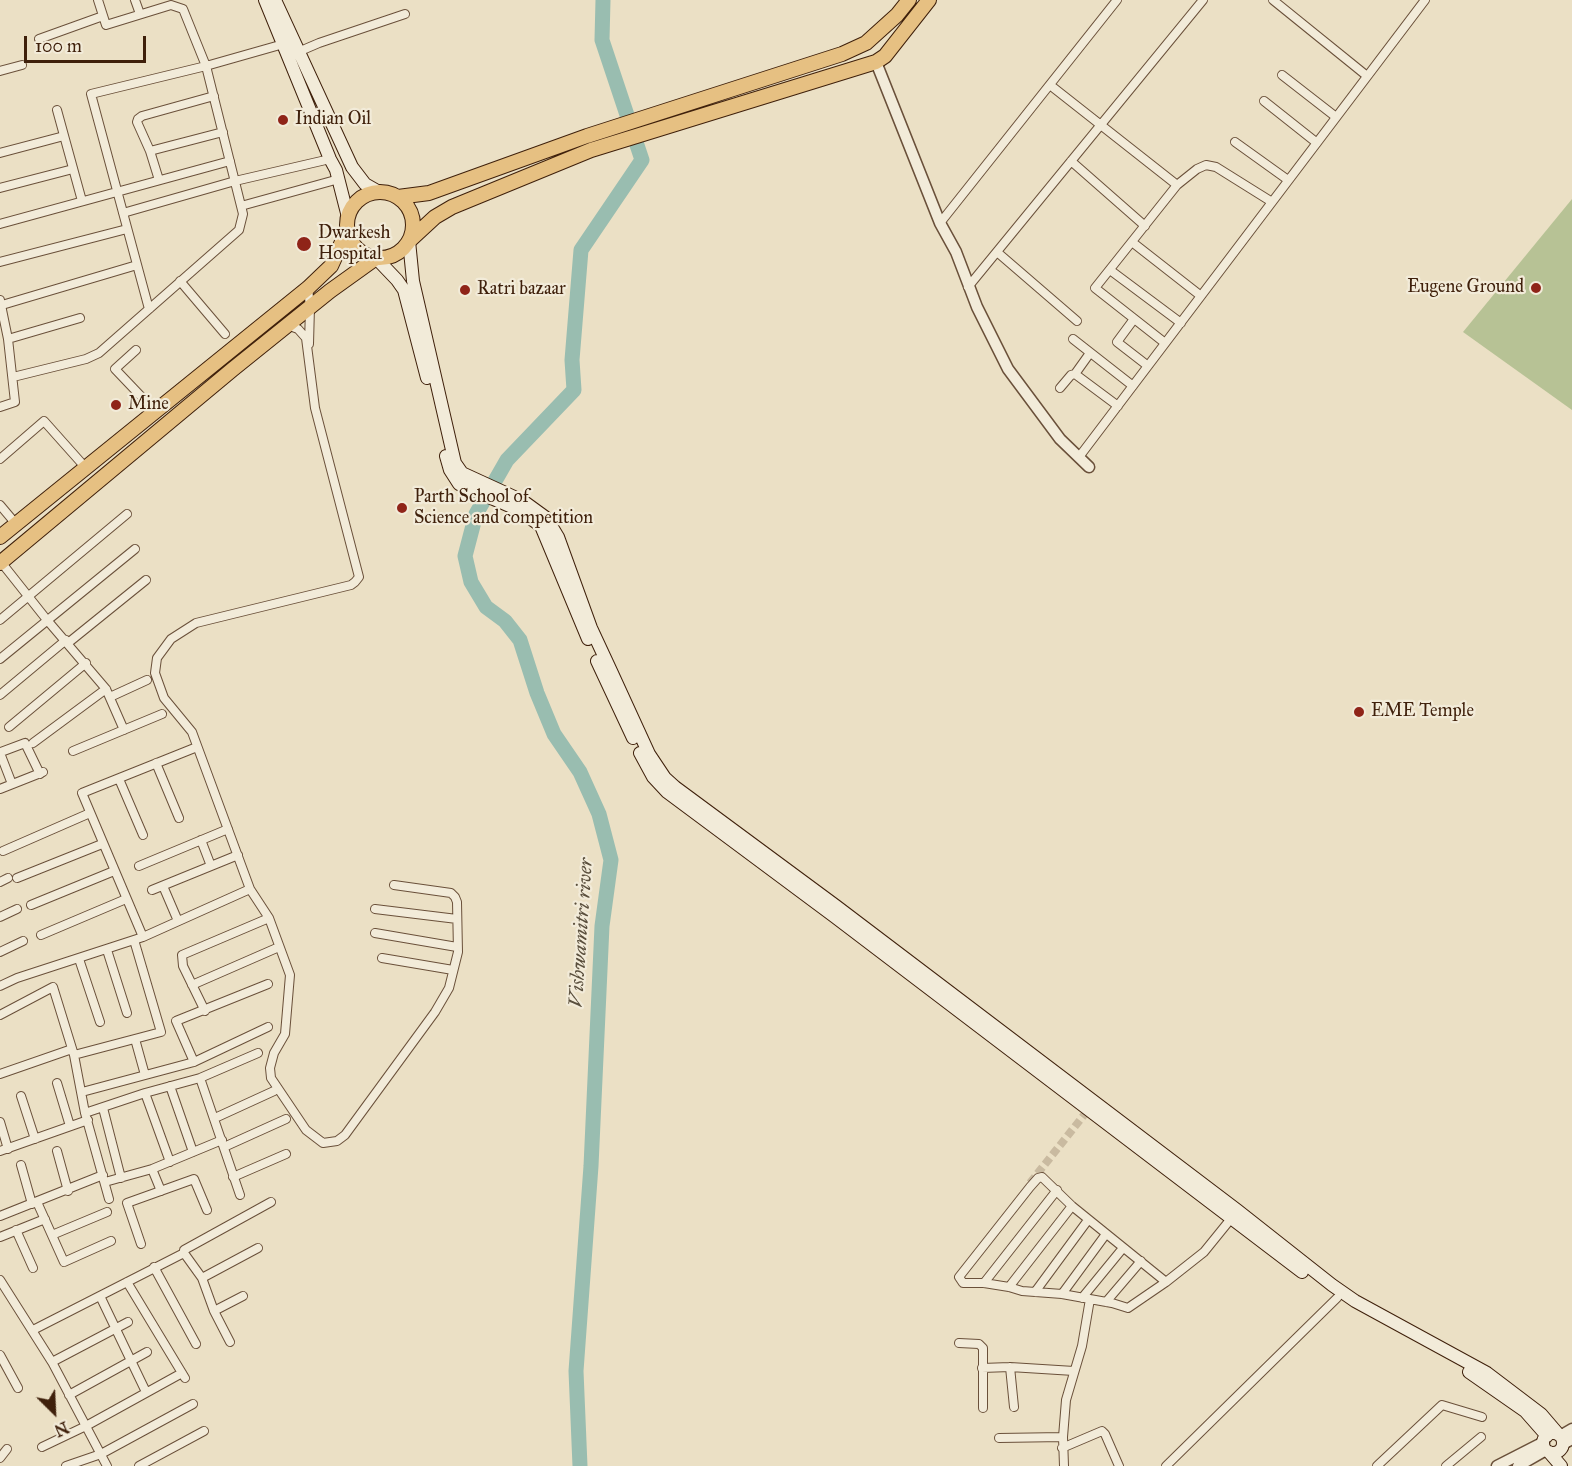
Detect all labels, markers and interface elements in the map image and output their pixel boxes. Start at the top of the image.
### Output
scale bar [27,24,148,62]
text: 100 m [35,35,82,57]
place label: Indian Oil [295,109,371,131]
marker: Indian Oil [276,113,290,127]
place label: Dwarkesh Hospital [318,223,390,266]
marker: Dwarkesh Hospital [295,235,313,253]
place label: Eugene Ground [1407,277,1524,299]
place label: Ratri bazaar [477,279,566,301]
marker: Eugene Ground [1529,281,1543,295]
marker: Ratri bazaar [458,283,472,297]
place label: Mine [128,394,169,416]
marker: Mine [109,398,123,412]
place label: Parth School of Science and competition [414,487,593,530]
marker: Parth School of Science and competition [395,501,409,515]
place label: EME Temple [1371,701,1474,723]
marker: EME Temple [1352,705,1366,719]
water label: Vishwamitri river [565,857,599,1009]
north arrow [24,1382,84,1442]
text: N [51,1417,72,1440]

